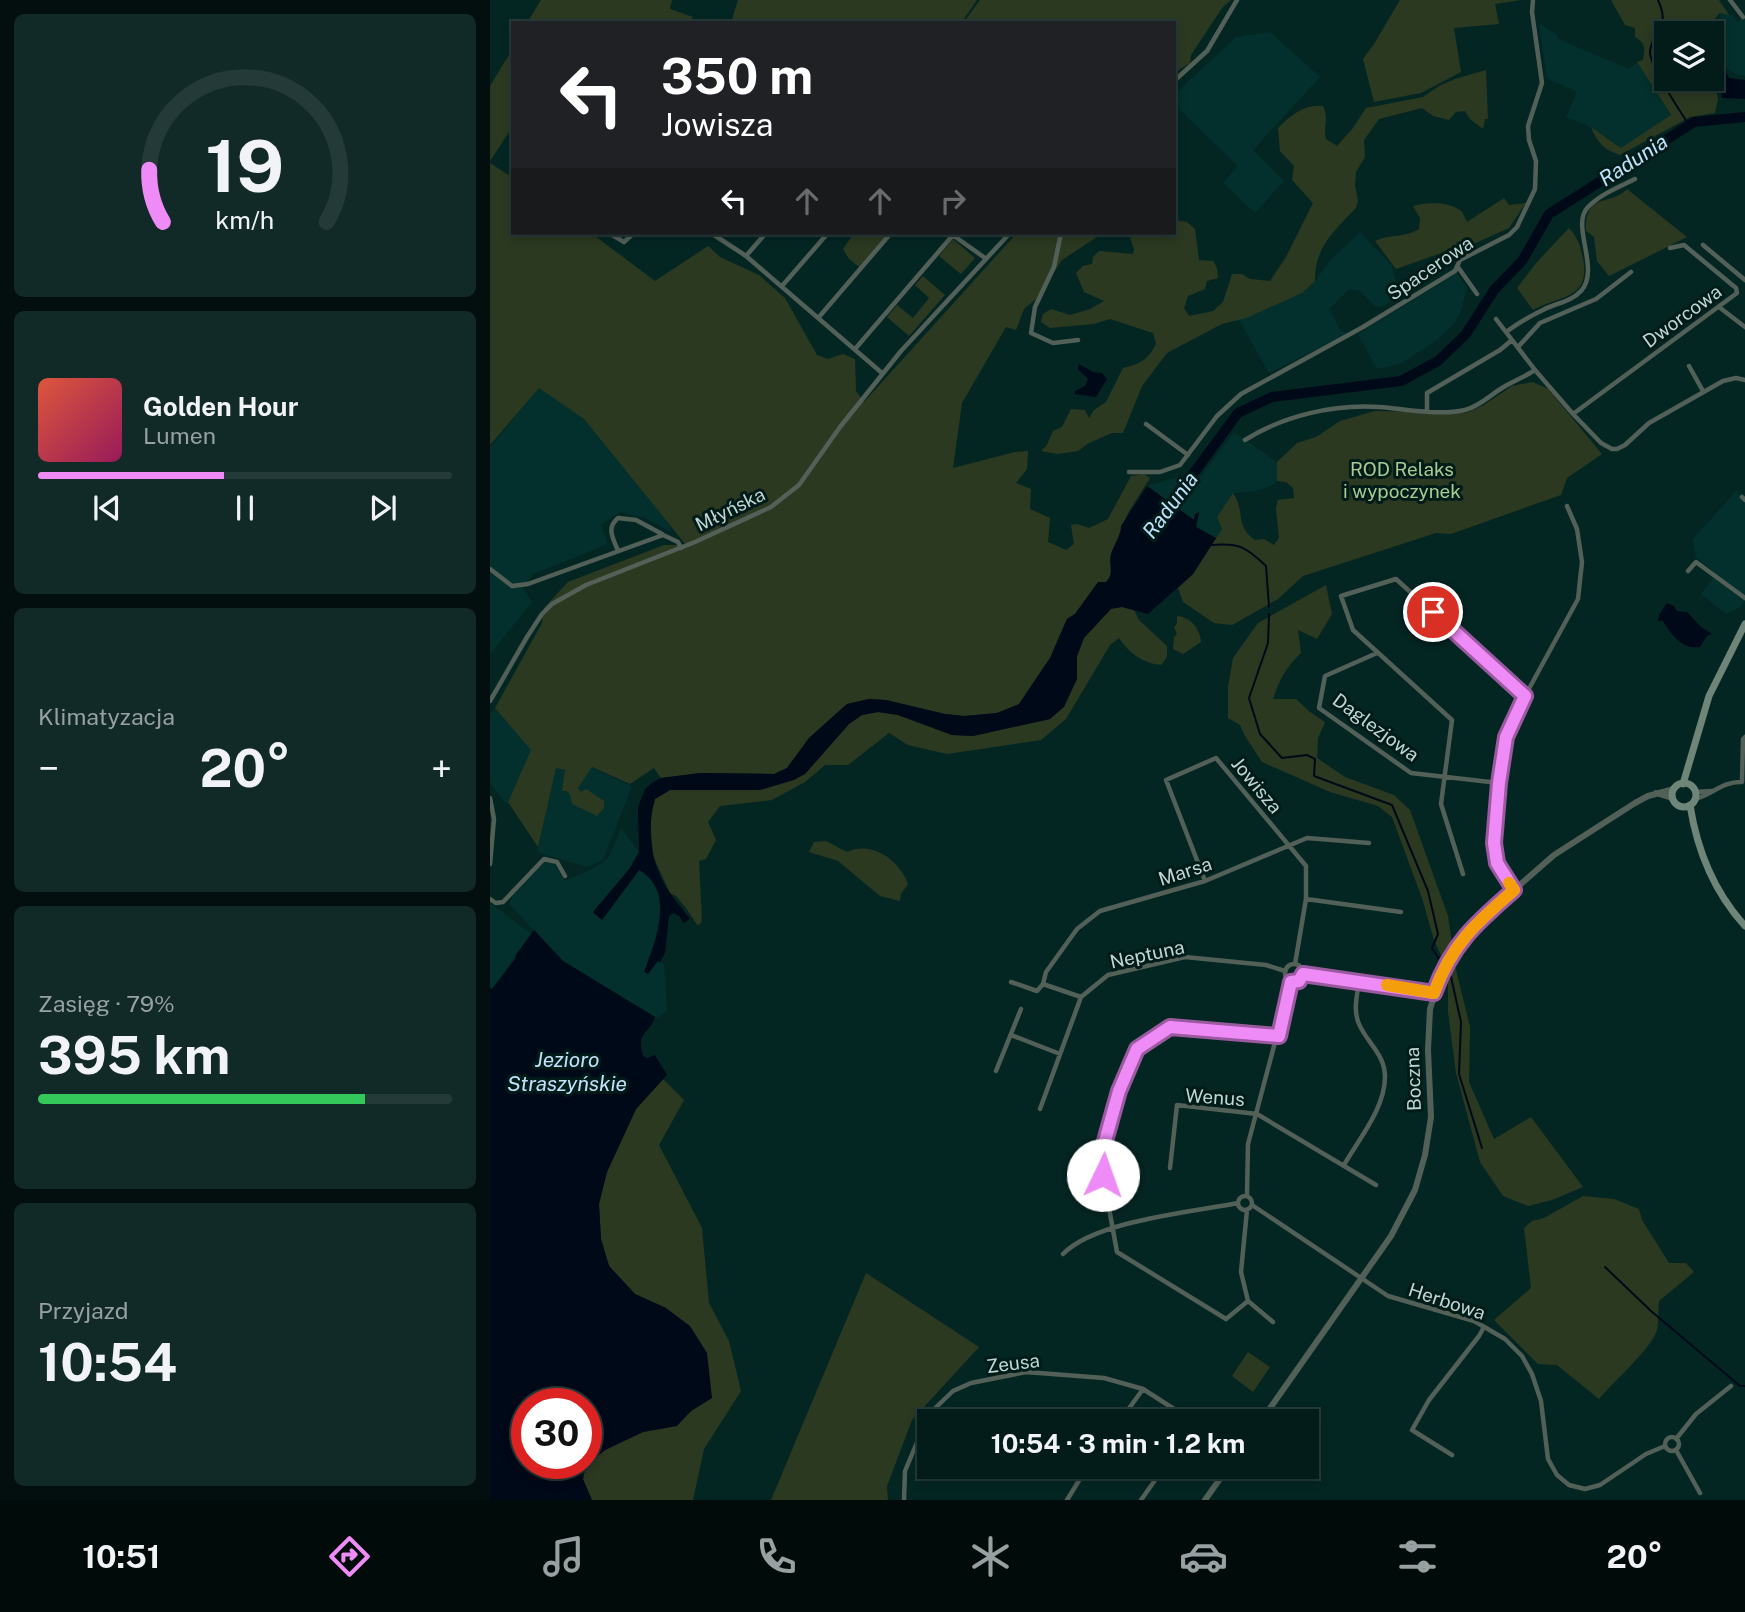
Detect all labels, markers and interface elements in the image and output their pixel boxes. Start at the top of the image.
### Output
map controls [1654,21,1724,91]
button: layers [1654,21,1724,91]
text: 350 m [661,47,813,105]
icon: left [546,49,637,140]
text: Jowisza [661,106,774,143]
text: 19 [205,123,285,208]
water label: Radunia [1594,129,1672,191]
icon: left [715,182,753,220]
icon: ahead [788,182,826,220]
icon: ahead [861,182,899,220]
icon: right [934,182,972,220]
text: km/h [216,204,274,234]
street label: Spacerowa [1383,231,1477,305]
street label: Dworcowa [1638,280,1726,352]
text: Golden Hour [143,391,298,422]
text: Lumen [143,422,216,449]
park label: ROD Relaks i wypoczynek [1343,458,1461,502]
water label: Radunia [1137,467,1203,543]
street label: Młyńska [692,483,768,535]
icon: previous [88,489,126,527]
icon: pause [226,489,264,527]
icon: next [364,489,402,527]
pin [1403,582,1463,642]
icon: arrive [1414,593,1452,631]
street label: Daglezjowa [1329,688,1423,766]
text: Klimatyzacja [38,703,175,730]
text: 20° [199,738,291,799]
text: − [38,746,59,791]
text: + [431,746,452,791]
street label: Jowisza [1227,752,1287,818]
street label: Marsa [1156,852,1214,890]
street label: Neptuna [1108,935,1186,973]
text: Zasięg · 79% [38,990,175,1017]
text: 395 km [38,1025,230,1086]
water label: Jezioro Straszyńskie [507,1047,627,1096]
street label: Boczna [1401,1047,1425,1111]
street label: Wenus [1184,1084,1246,1110]
position arrow [1066,1138,1140,1212]
street label: Herbowa [1406,1278,1488,1324]
text: Przyjazd [38,1297,128,1324]
text: 10:54 [38,1332,177,1393]
street label: Zeusa [985,1349,1041,1377]
speed limit sign: 30 [511,1388,602,1479]
text: 10:54 · 3 min · 1.2 km [991,1428,1245,1459]
icon: directions [325,1532,374,1581]
icon: music [539,1532,588,1581]
icon: phone [752,1532,801,1581]
icon: climate [966,1532,1015,1581]
icon: car [1179,1532,1228,1581]
icon: filters [1393,1532,1442,1581]
text: 10:51 [82,1538,161,1575]
text: 20° [1607,1538,1663,1575]

